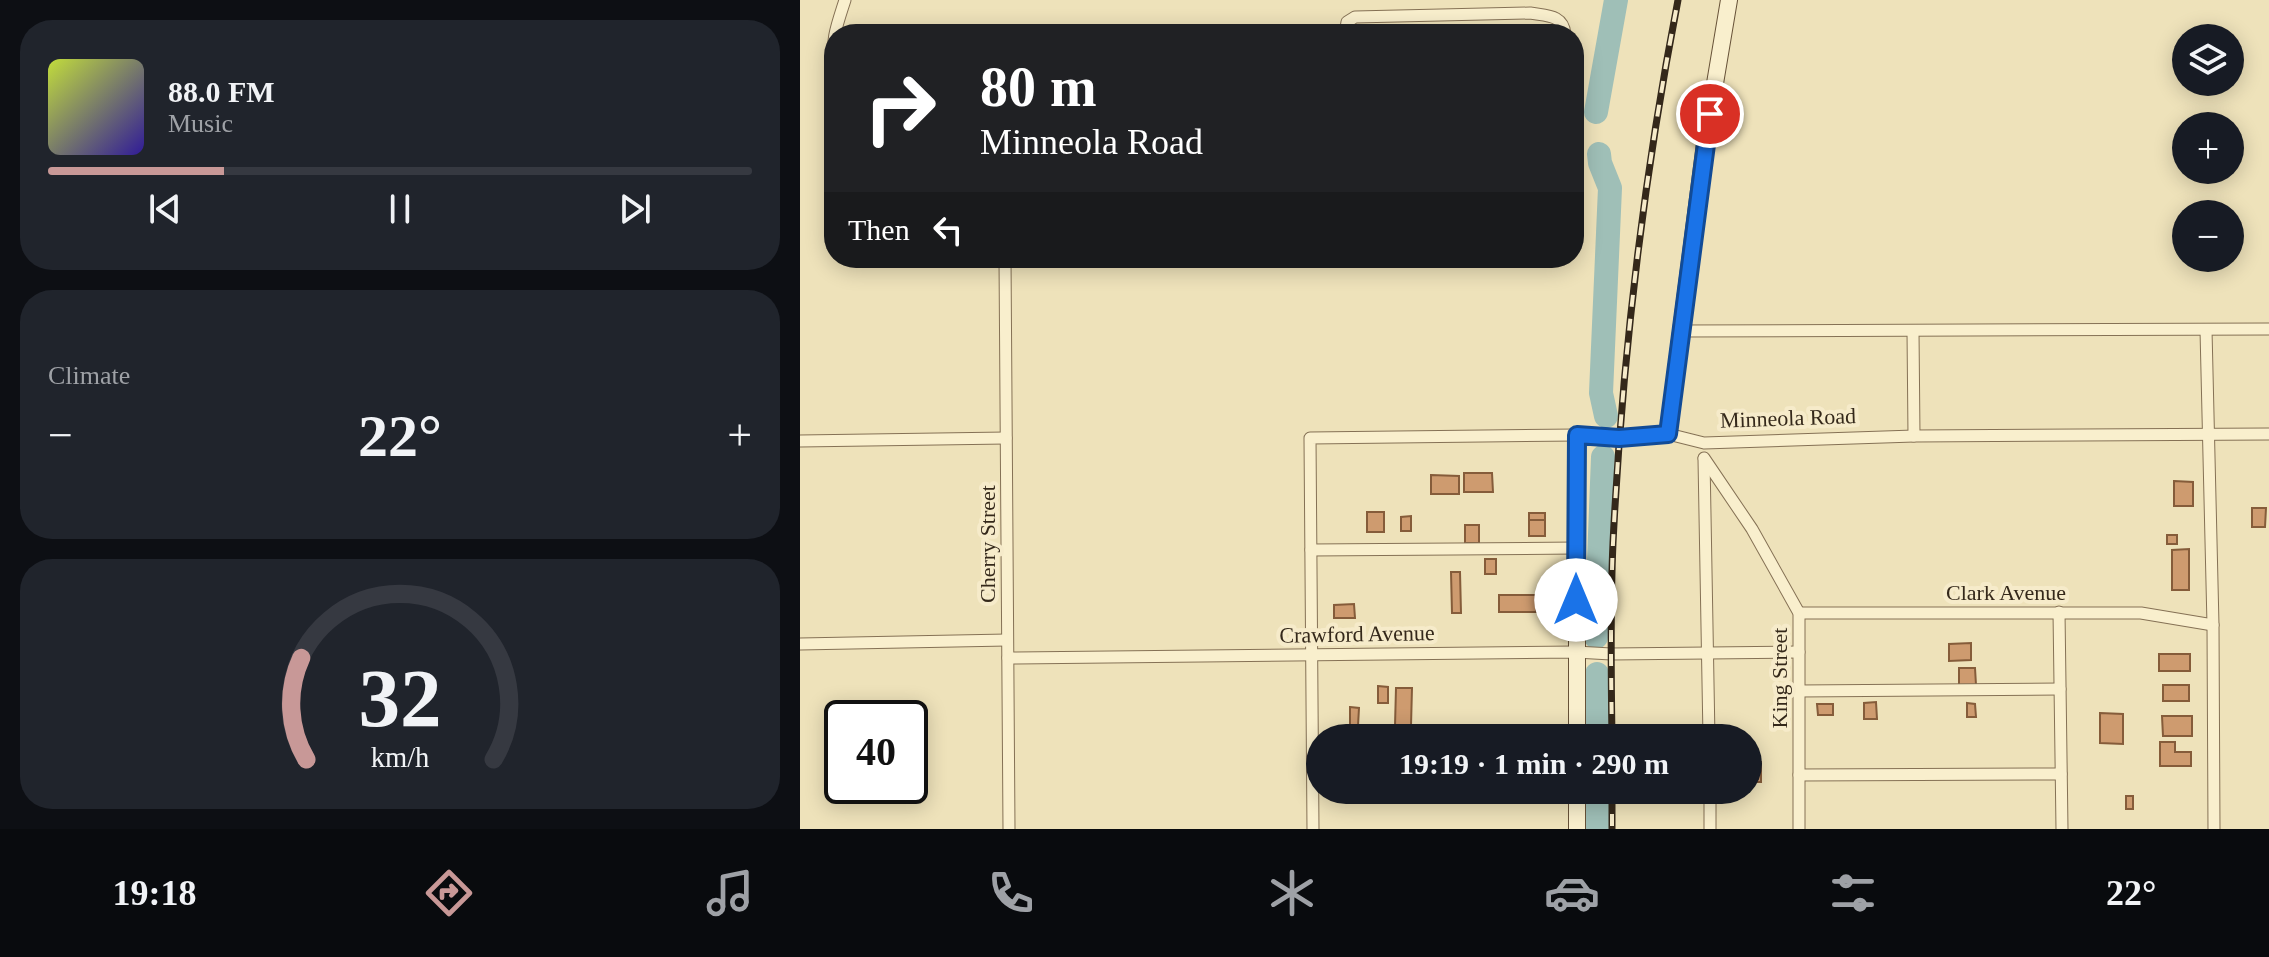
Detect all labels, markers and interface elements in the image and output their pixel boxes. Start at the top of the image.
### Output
map controls [2172,24,2244,272]
button: layers [2172,24,2244,96]
icon: right [848,56,952,160]
text: 80 m [980,56,1097,118]
text: 88.0 FM [168,75,275,108]
pin [1676,80,1744,148]
icon: arrive [1688,92,1732,136]
text: Music [168,109,233,138]
button: + [2172,112,2244,184]
text: Minneola Road [980,122,1203,162]
icon: previous [143,187,187,231]
icon: pause [378,187,422,231]
icon: next [613,187,657,231]
button: − [2172,200,2244,272]
icon: left [926,208,970,252]
text: Then [848,213,910,246]
text: Climate [48,361,130,390]
text: 22° [358,403,442,469]
street label: Minneola Road [1719,403,1857,433]
text: − [48,411,73,460]
text: + [727,411,752,460]
street label: Cherry Street [975,485,1000,603]
position arrow [1534,558,1618,642]
street label: Clark Avenue [1946,580,2066,605]
street label: Crawford Avenue [1279,620,1435,648]
street label: King Street [1767,628,1792,728]
text: 32 [358,652,442,744]
speed limit sign: 40 [824,700,928,804]
text: km/h [371,742,429,773]
text: 19:19 · 1 min · 290 m [1399,747,1669,780]
icon: directions [421,865,477,921]
icon: music [702,865,758,921]
icon: phone [983,865,1039,921]
icon: climate [1264,865,1320,921]
icon: car [1544,865,1600,921]
icon: filters [1825,865,1881,921]
text: 19:18 [112,873,196,913]
text: 22° [2106,873,2157,913]

